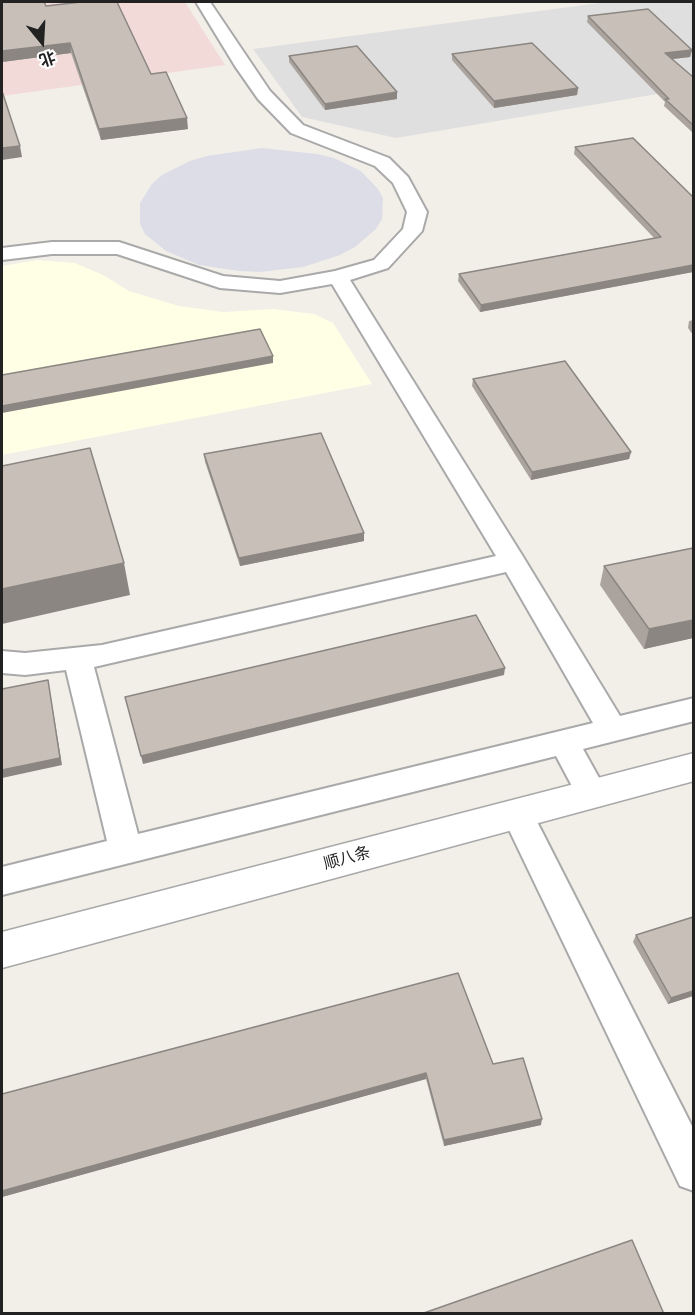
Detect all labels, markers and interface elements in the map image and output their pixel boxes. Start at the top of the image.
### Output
north arrow [12,12,72,72]
text: 北 [37,47,58,71]
street label: 顺八条 [321,843,373,873]

